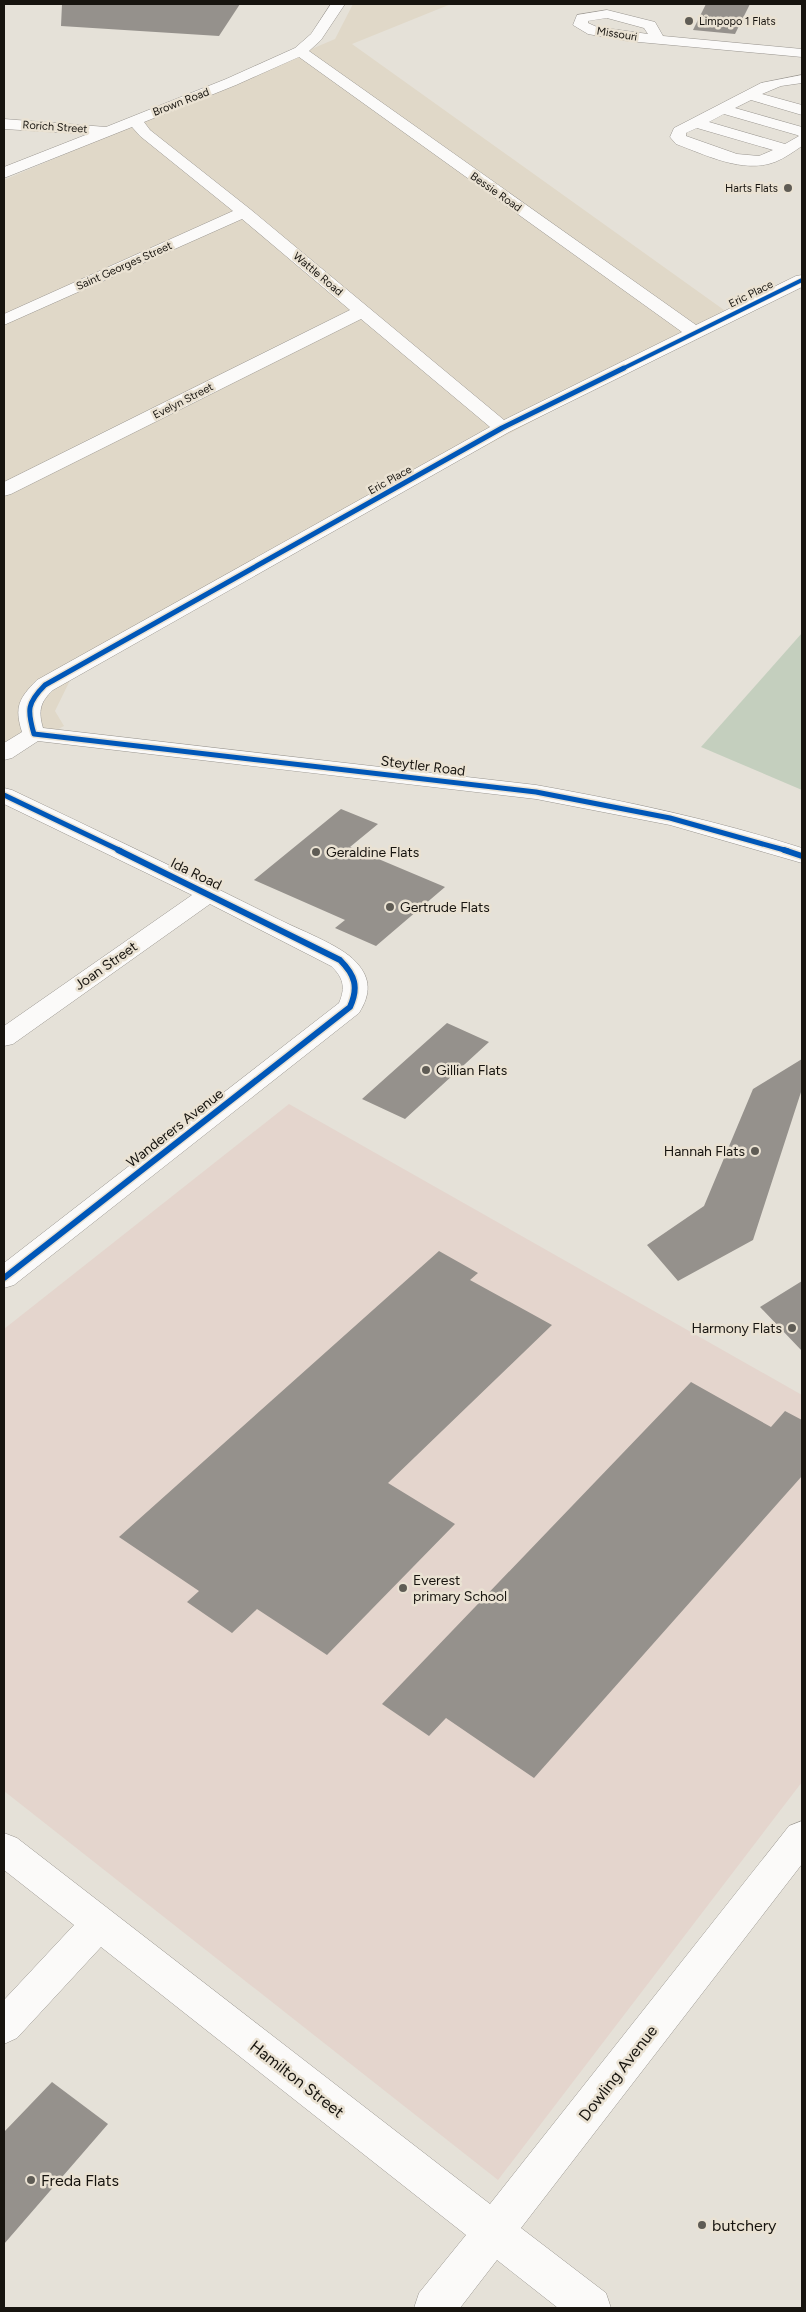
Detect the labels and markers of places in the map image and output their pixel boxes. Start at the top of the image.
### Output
marker: Limpopo 1 Flats [683,15,695,27]
place label: Limpopo 1 Flats [699,15,776,28]
place label: Harts Flats [725,182,778,195]
marker: Harts Flats [782,182,794,194]
place label: Geraldine Flats [326,844,419,861]
marker: Geraldine Flats [310,846,322,858]
place label: Gertrude Flats [400,899,490,916]
marker: Gertrude Flats [384,901,396,913]
place label: Gillian Flats [436,1062,507,1079]
marker: Gillian Flats [420,1064,432,1076]
place label: Hannah Flats [664,1143,745,1160]
marker: Hannah Flats [749,1145,761,1157]
place label: Harmony Flats [691,1320,782,1337]
marker: Harmony Flats [786,1322,798,1334]
place label: Everest primary School [413,1572,507,1605]
marker: Everest primary School [397,1582,409,1594]
place label: Freda Flats [41,2171,119,2190]
marker: Freda Flats [25,2174,37,2186]
place label: butchery [712,2216,777,2235]
marker: butchery [696,2219,708,2231]

